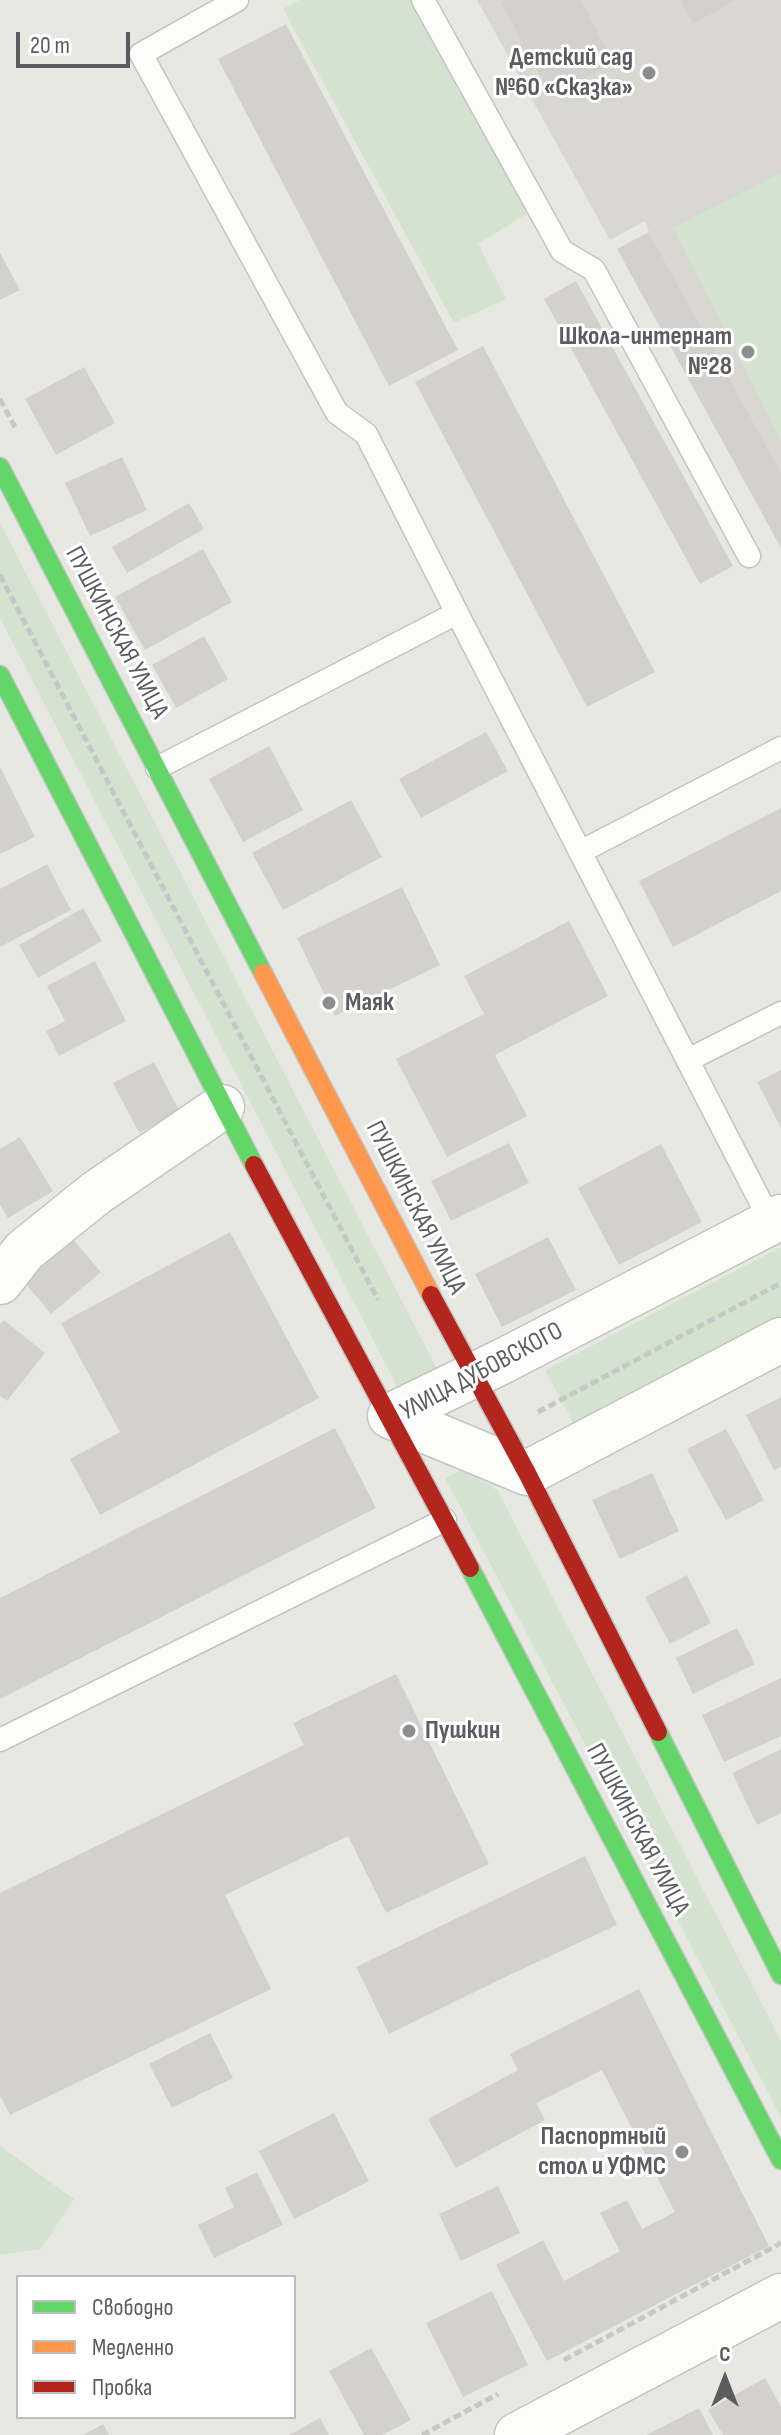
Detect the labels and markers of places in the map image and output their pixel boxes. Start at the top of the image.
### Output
place label: Детский сад №60 «Сказка» [495,42,633,104]
marker: Детский сад №60 «Сказка» [640,64,658,82]
place label: Школа-интернат №28 [559,321,732,382]
marker: Школа-интернат №28 [739,343,757,361]
place label: Маяк [345,987,394,1019]
marker: Маяк [320,994,338,1012]
place label: Пушкин [425,1715,500,1747]
marker: Пушкин [400,1722,418,1740]
place label: Паспортный стол и УФМС [538,2121,666,2182]
marker: Паспортный стол и УФМС [673,2143,691,2161]

